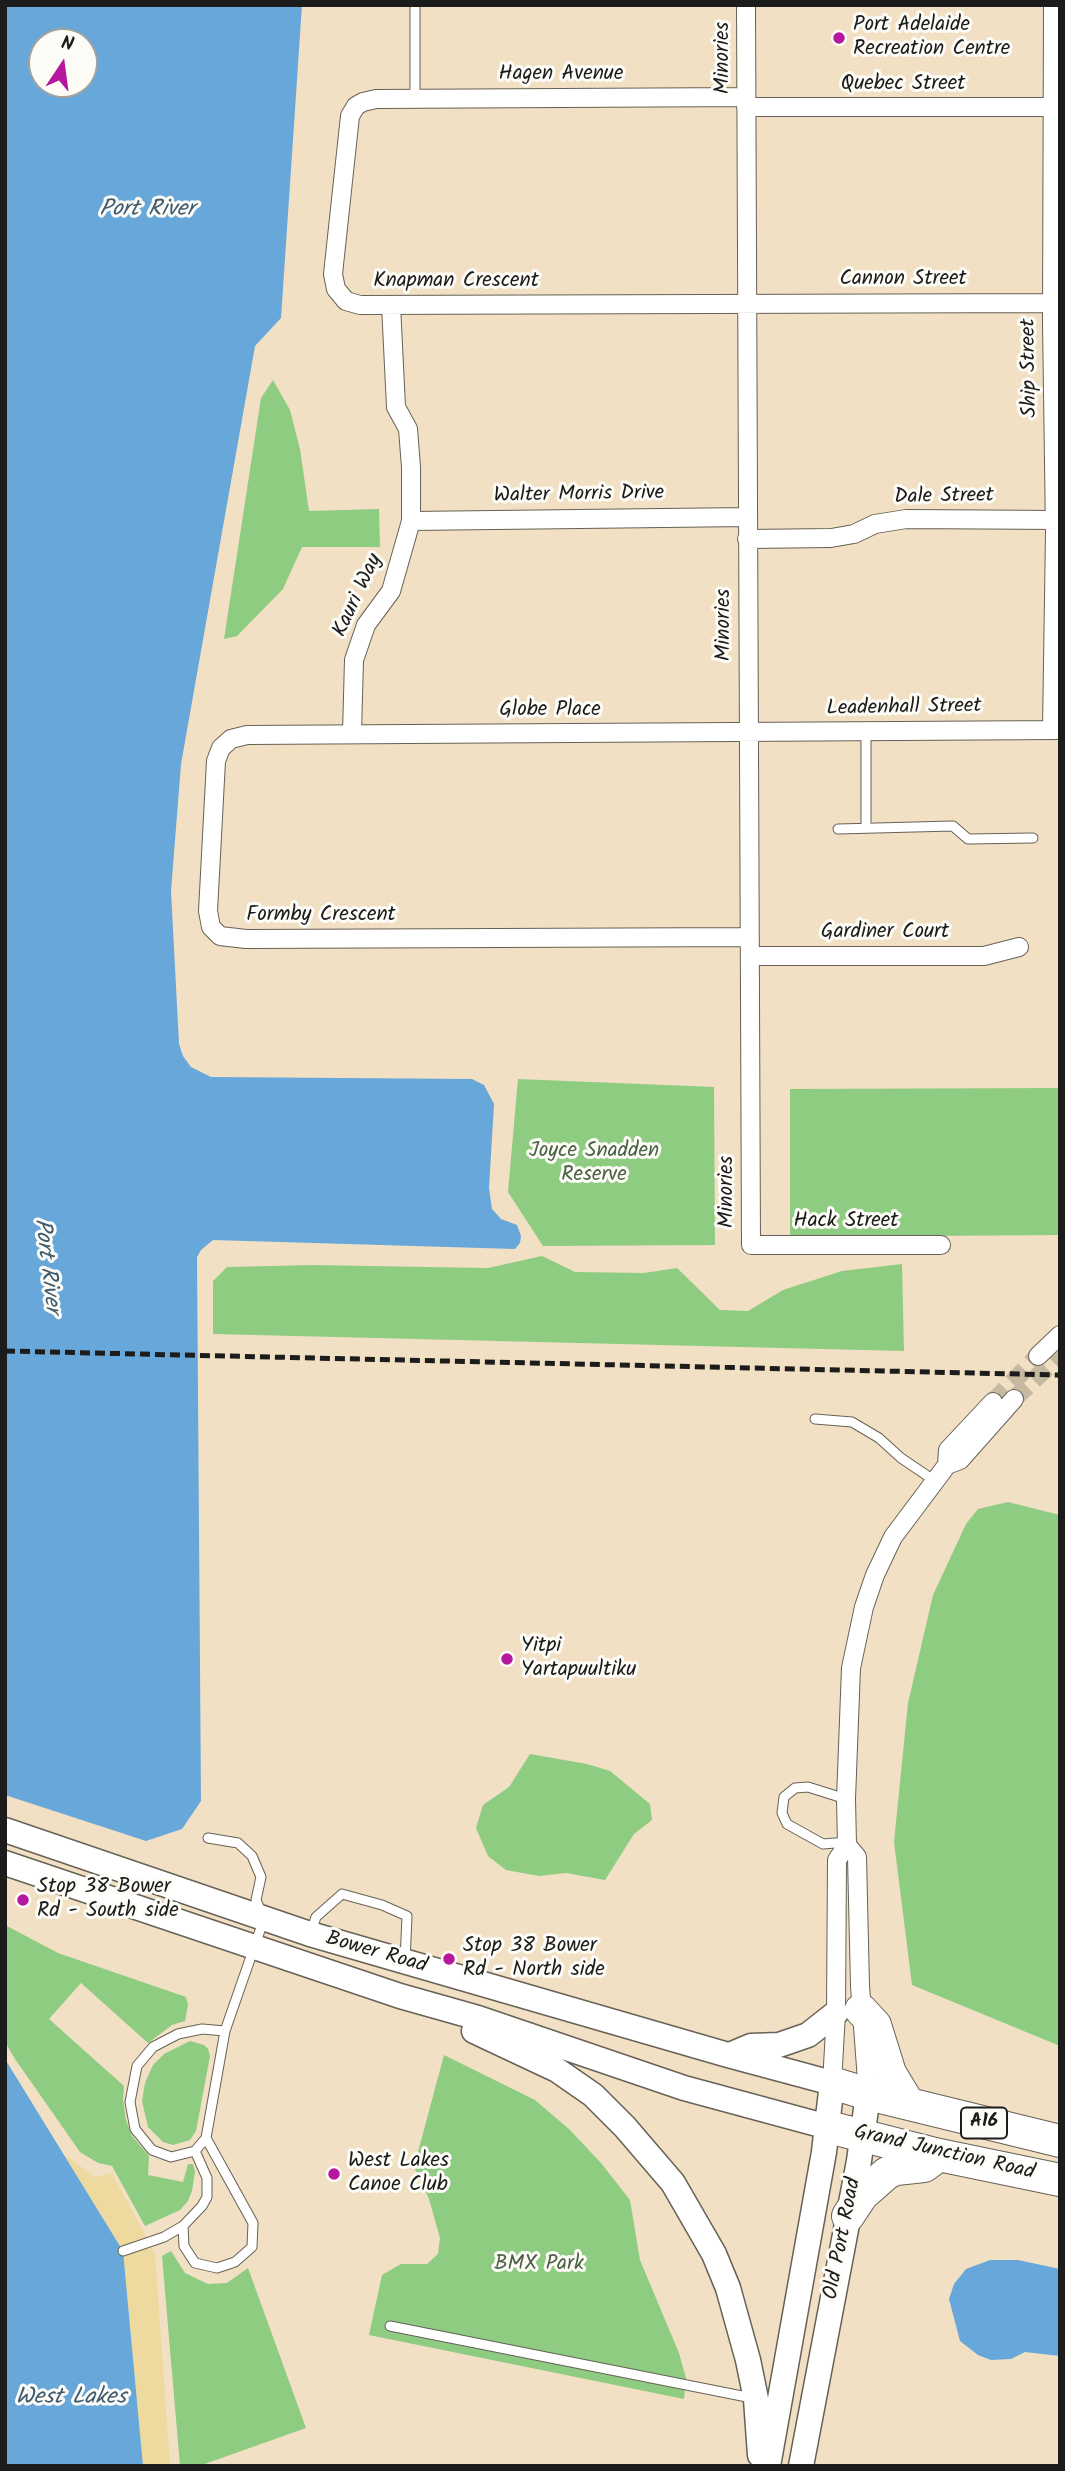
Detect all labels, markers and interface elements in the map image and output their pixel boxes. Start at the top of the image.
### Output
place label: Port Adelaide Recreation Centre [853,13,1010,63]
street label: Minories [711,22,737,94]
north arrow [28,28,98,98]
text: N [58,29,76,60]
marker: Port Adelaide Recreation Centre [831,30,847,46]
street label: Hagen Avenue [499,62,623,88]
street label: Quebec Street [841,72,965,98]
water label: Port River [99,197,195,225]
street label: Cannon Street [839,267,967,293]
street label: Knapman Crescent [373,269,539,295]
street label: Ship Street [1018,318,1044,418]
street label: Walter Morris Drive [494,482,664,510]
street label: Dale Street [894,485,994,511]
street label: Kauri Way [329,550,389,642]
street label: Minories [712,589,738,661]
street label: Leadenhall Street [826,695,982,723]
street label: Globe Place [499,698,601,724]
street label: Formby Crescent [246,903,396,929]
street label: Gardiner Court [821,920,949,946]
park label: Joyce Snadden Reserve [529,1139,659,1189]
street label: Minories [715,1156,741,1228]
street label: Hack Street [794,1209,898,1235]
water label: Port River [26,1217,64,1315]
place label: Yitpi Yartapuultiku [521,1634,636,1684]
marker: Yitpi Yartapuultiku [499,1651,515,1667]
place label: Stop 38 Bower Rd - South side [37,1875,179,1925]
marker: Stop 38 Bower Rd - South side [15,1892,31,1908]
street label: Bower Road [323,1928,429,1980]
place label: Stop 38 Bower Rd - North side [463,1934,605,1984]
marker: Stop 38 Bower Rd - North side [441,1951,457,1967]
road number: A16 [961,2108,1007,2138]
street label: Grand Junction Road [851,2121,1037,2187]
place label: West Lakes Canoe Club [348,2149,449,2199]
marker: West Lakes Canoe Club [326,2166,342,2182]
street label: Old Port Road [820,2176,868,2302]
park label: BMX Park [494,2252,584,2278]
water label: West Lakes [16,2385,126,2413]

